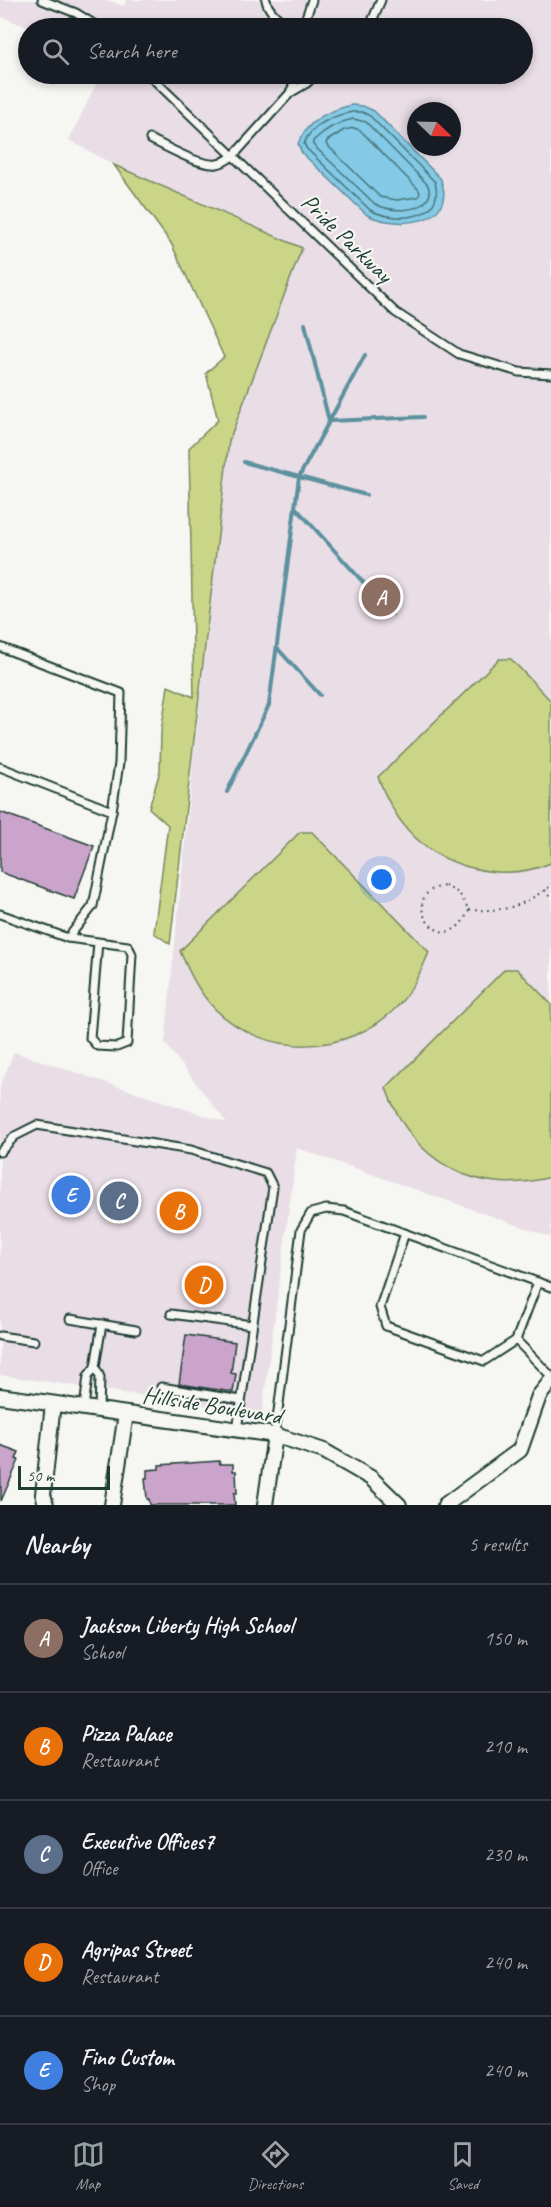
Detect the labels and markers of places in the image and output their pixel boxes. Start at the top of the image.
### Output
pin: A [362,574,400,620]
pin: E [52,1172,90,1218]
pin: C [100,1178,138,1224]
pin: B [160,1188,198,1234]
pin: D [184,1262,224,1308]

